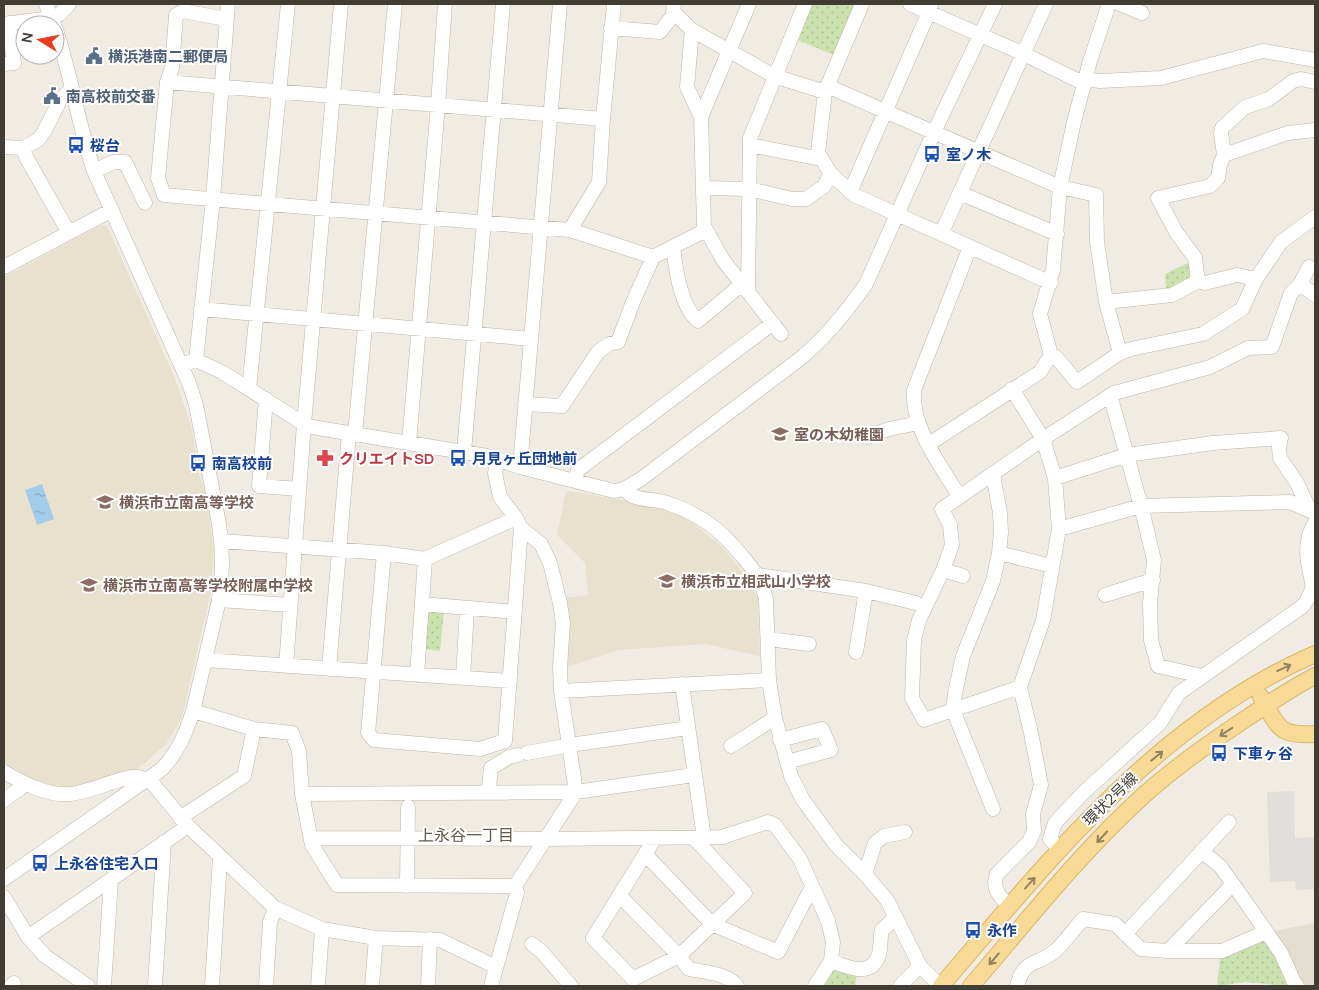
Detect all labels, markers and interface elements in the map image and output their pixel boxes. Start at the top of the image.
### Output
north arrow [15,15,65,65]
text: N [16,31,37,44]
public building icon: 横浜港南二郵便局 [84,46,104,66]
place label: 横浜港南二郵便局 [108,46,228,67]
public building icon: 南高校前交番 [42,86,62,106]
place label: 南高校前交番 [66,86,156,107]
bus stop icon: 桜台 [66,135,86,155]
place label: 桜台 [90,135,120,156]
bus stop icon: 室ノ木 [922,144,942,164]
place label: 室ノ木 [946,144,991,165]
school or university icon: 室の木幼稚園 [770,424,790,444]
place label: 室の木幼稚園 [794,424,884,445]
pharmacy icon: クリエイトSD [315,448,335,468]
place label: クリエイトSD [339,448,434,469]
bus stop icon: 月見ヶ丘団地前 [448,448,468,468]
place label: 月見ヶ丘団地前 [472,448,577,469]
bus stop icon: 南高校前 [188,453,208,473]
place label: 南高校前 [212,453,272,474]
school or university icon: 横浜市立南高等学校 [95,492,115,512]
place label: 横浜市立南高等学校 [119,492,254,513]
school or university icon: 横浜市立相武山小学校 [657,571,677,591]
place label: 横浜市立相武山小学校 [681,571,831,592]
school or university icon: 横浜市立南高等学校附属中学校 [79,575,99,595]
place label: 横浜市立南高等学校附属中学校 [103,575,313,596]
one-way arrow [1276,663,1291,672]
one-way arrow [1219,728,1233,738]
bus stop icon: 下車ヶ谷 [1209,743,1229,763]
place label: 下車ヶ谷 [1233,743,1293,764]
one-way arrow [1150,750,1163,761]
street label: 環状2号線 [1078,768,1142,830]
district label: 上永谷一丁目 [418,824,514,846]
one-way arrow [1096,830,1108,843]
bus stop icon: 上永谷住宅入口 [30,853,50,873]
place label: 上永谷住宅入口 [54,853,159,874]
one-way arrow [1024,877,1036,890]
bus stop icon: 永作 [963,920,983,940]
place label: 永作 [987,920,1017,941]
one-way arrow [989,952,1000,965]

